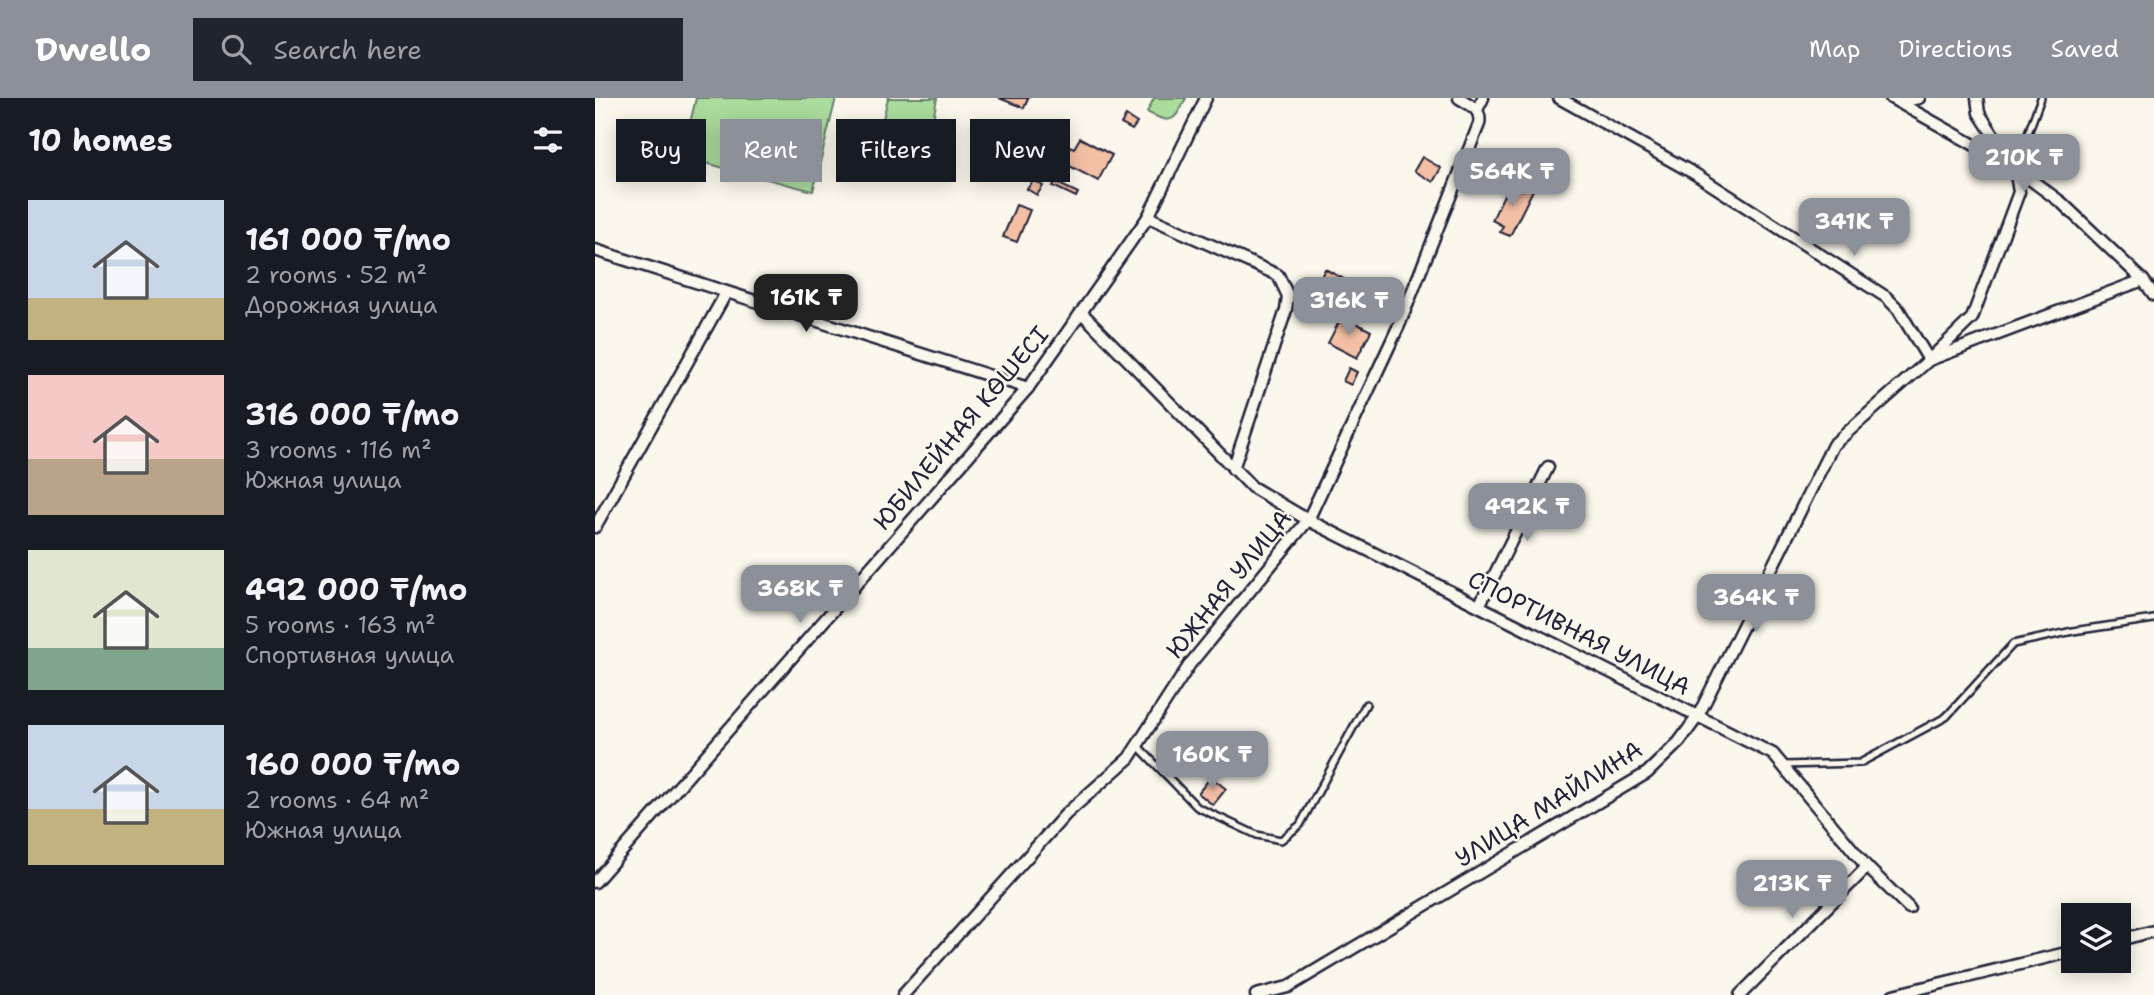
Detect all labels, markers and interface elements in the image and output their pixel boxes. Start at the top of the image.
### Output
search box [193,18,683,81]
text: Dwello [35,27,151,72]
icon: search [217,30,255,68]
text: Search here [273,32,422,67]
text: Map [1809,33,1860,65]
text: Directions [1898,33,2013,65]
text: Saved [2051,33,2119,65]
chip: Buy [616,119,706,182]
chip: Rent [720,119,822,182]
chip: Filters [836,119,956,182]
chip: New [970,119,1070,182]
text: 10 homes [28,120,173,161]
icon: filters [529,121,567,159]
pin: 210K ₸ [1967,134,2081,194]
text: 210K ₸ [1985,142,2063,172]
pin: 564K ₸ [1455,148,1569,208]
text: 564K ₸ [1470,156,1554,186]
pin: 341K ₸ [1797,198,1911,258]
text: 341K ₸ [1815,206,1893,236]
text: 161 000 ₸/mo [245,219,451,260]
icon: home [84,228,168,312]
text: 2 rooms · 52 m² [245,260,427,290]
pin: 161K ₸ [749,274,863,334]
pin: 316K ₸ [1292,278,1406,337]
text: 161K ₸ [770,282,842,312]
text: 316K ₸ [1310,285,1388,315]
text: Дорожная улица [245,290,437,320]
street label: ЮБИЛЕЙНАЯ КӨШЕСІ [866,319,1056,537]
text: 316 000 ₸/mo [245,394,459,435]
icon: home [84,403,168,487]
text: 3 rooms · 116 m² [245,435,432,465]
text: Южная улица [245,465,402,495]
pin: 492K ₸ [1470,484,1584,543]
text: 492K ₸ [1484,491,1570,521]
street label: ЮЖНАЯ УЛИЦА [1159,503,1299,665]
street label: СПОРТИВНАЯ УЛИЦА [1462,563,1696,703]
pin: 368K ₸ [743,566,857,625]
text: 492 000 ₸/mo [245,569,467,610]
text: 368K ₸ [757,573,843,603]
pin: 364K ₸ [1699,574,1813,634]
icon: home [84,578,168,662]
text: 364K ₸ [1713,582,1799,612]
text: 5 rooms · 163 m² [245,610,436,640]
text: Спортивная улица [245,640,454,670]
pin: 160K ₸ [1155,732,1269,791]
street label: УЛИЦА МАЙЛИНА [1449,733,1649,875]
text: 160K ₸ [1172,739,1252,769]
text: 160 000 ₸/mo [245,744,461,785]
icon: home [84,753,168,837]
text: 2 rooms · 64 m² [245,785,429,815]
text: Южная улица [245,815,402,845]
pin: 213K ₸ [1735,860,1849,920]
text: 213K ₸ [1752,868,1832,898]
map controls [2061,903,2131,973]
button: layers [2061,903,2131,973]

